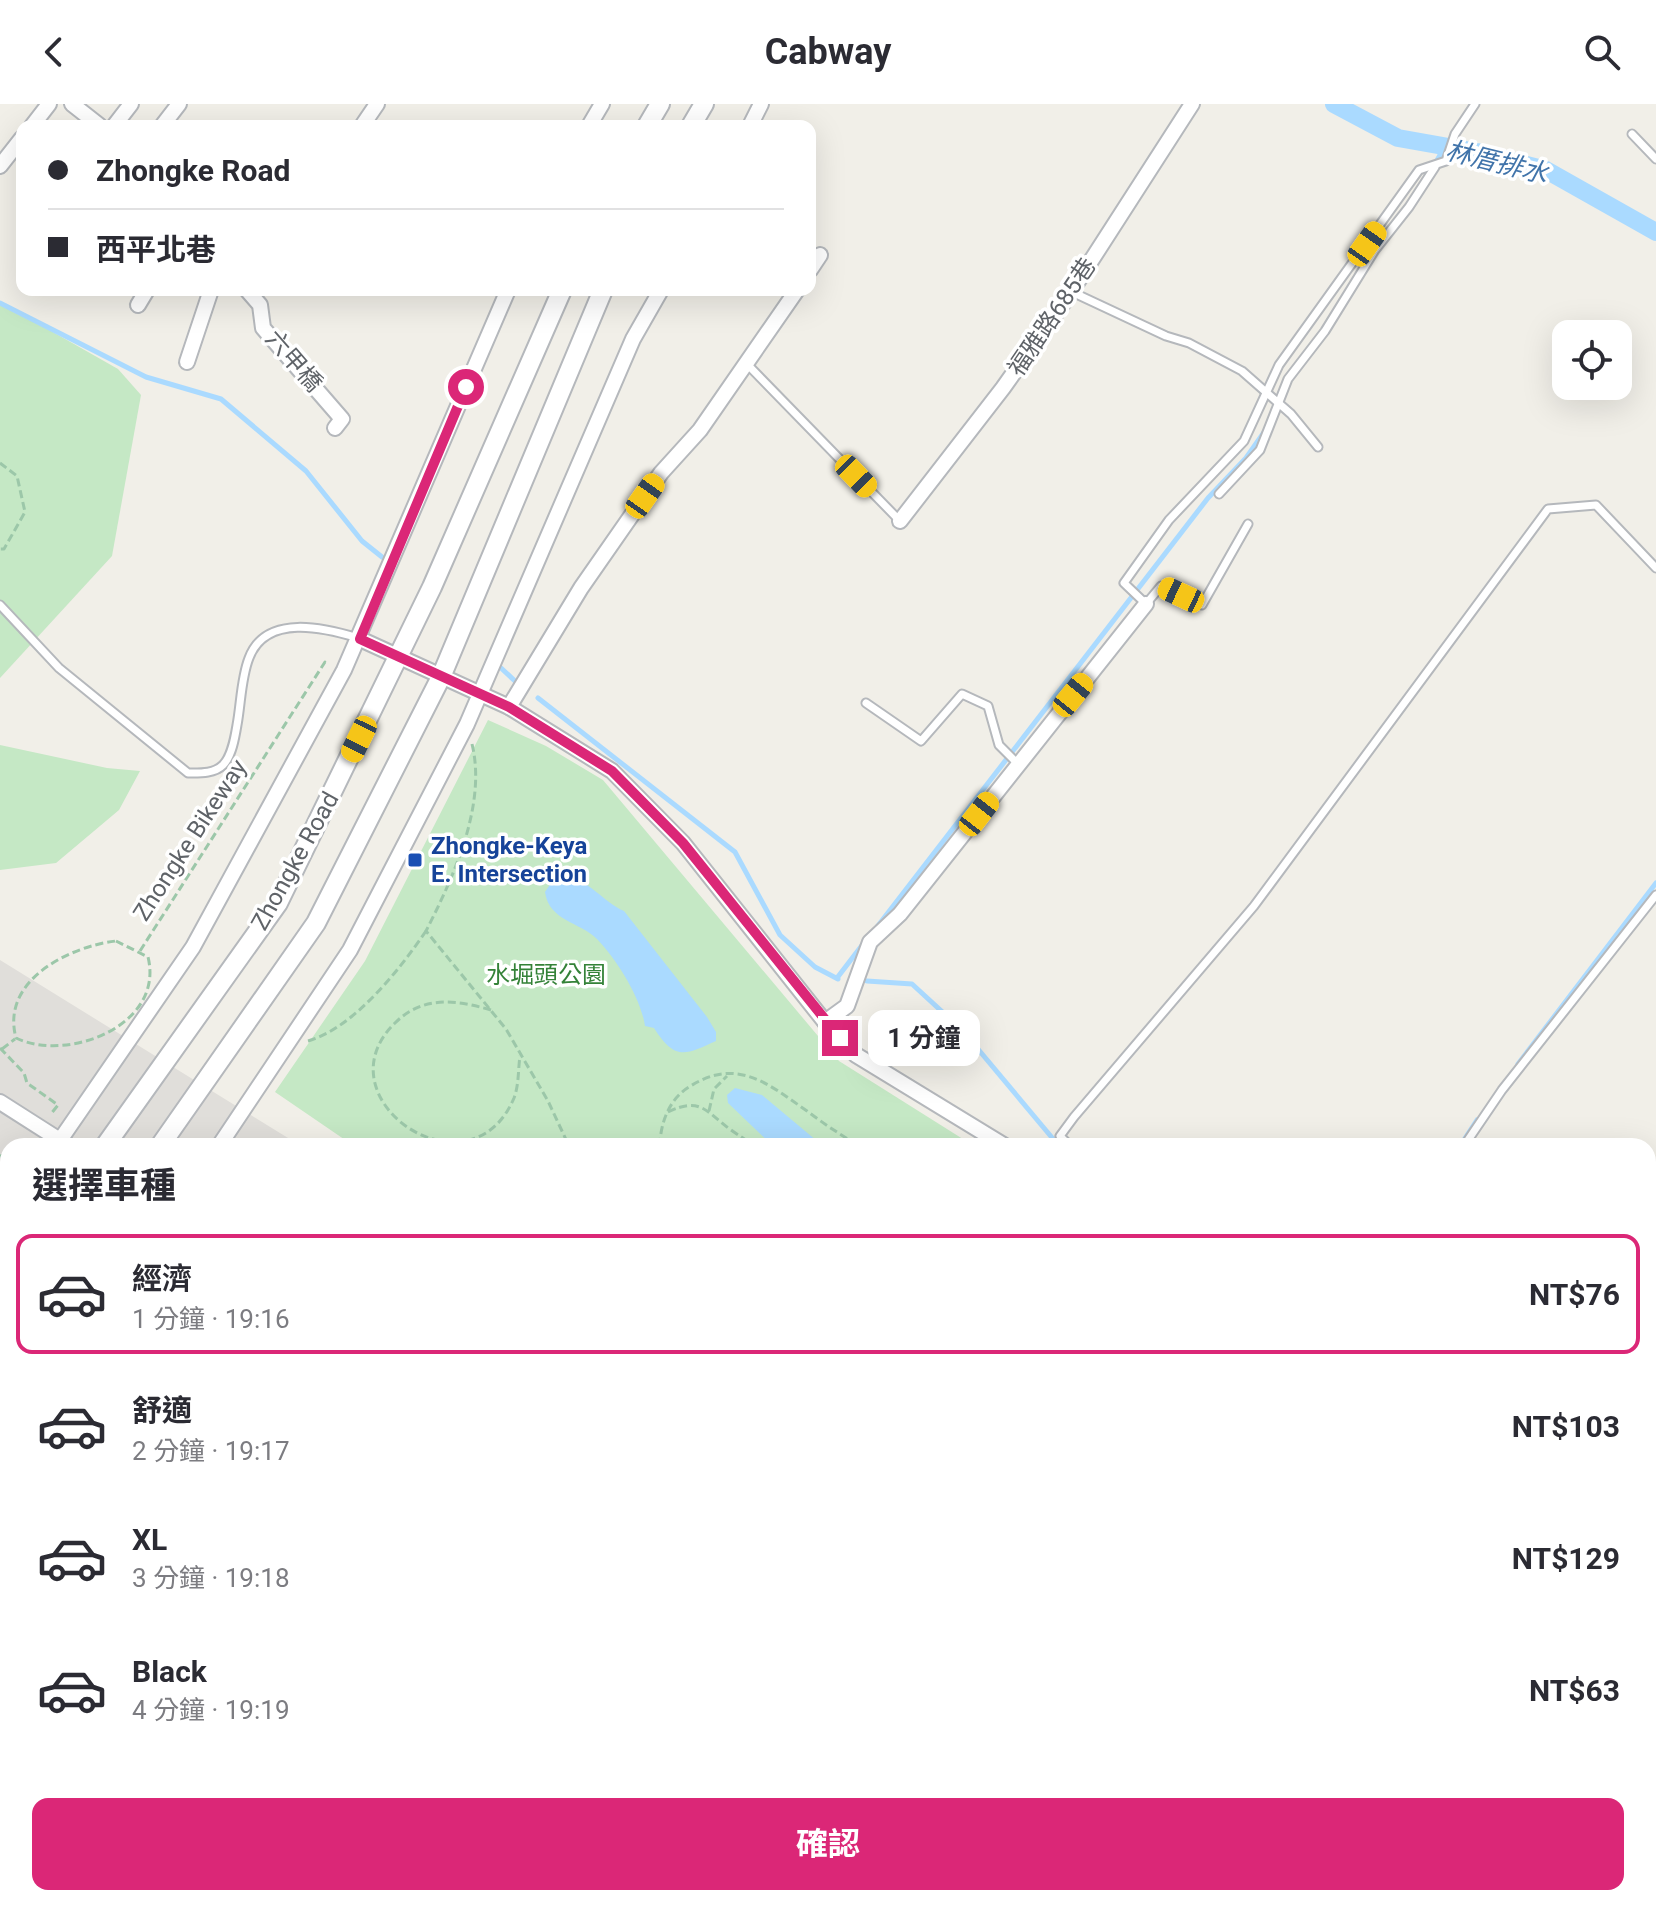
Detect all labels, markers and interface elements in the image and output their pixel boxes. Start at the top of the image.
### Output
icon: back [32,30,76,74]
icon: search [1580,30,1624,74]
text: Cabway [765,31,891,73]
water label: 林厝排水 [1443,135,1552,189]
text: Zhongke Road [96,153,290,188]
car [1343,217,1391,271]
text: 西平北巷 [96,232,216,267]
street label: 福雅路685巷 [1002,253,1102,381]
map controls [1552,320,1632,400]
button: locate [1552,320,1632,400]
street label: 六甲橋 [260,325,328,397]
route start [448,369,484,405]
car [831,450,881,502]
car [621,469,669,523]
car [1154,574,1208,616]
car [1049,669,1097,721]
car [338,712,380,766]
street label: Zhongke Bikeway [128,754,253,926]
street label: Zhongke Road [245,787,345,935]
car [955,788,1003,840]
place label: Zhongke-Keya E. Intersection [431,832,587,888]
marker: Zhongke-Keya E. Intersection [406,851,424,869]
park label: 水堀頭公園 [486,961,606,989]
callout: 1 分鐘 [868,1010,980,1066]
route end [822,1020,858,1056]
text: 1 分鐘 [887,1023,961,1053]
text: 選擇車種 [32,1165,176,1207]
icon: car [36,1258,108,1330]
text: 經濟 [132,1261,192,1296]
text: NT$76 [1529,1277,1620,1312]
text: 1 分鐘 · 19:16 [132,1304,290,1334]
icon: car [36,1390,108,1462]
text: 舒適 [132,1393,192,1428]
text: NT$103 [1512,1409,1620,1444]
text: 2 分鐘 · 19:17 [132,1436,290,1466]
icon: car [36,1522,108,1594]
text: XL [132,1522,167,1557]
text: NT$129 [1512,1541,1620,1576]
text: 3 分鐘 · 19:18 [132,1563,290,1593]
icon: car [36,1654,108,1726]
text: Black [132,1654,207,1689]
text: NT$63 [1529,1673,1620,1708]
text: 4 分鐘 · 19:19 [132,1695,290,1725]
button: 確認 [32,1798,1624,1890]

